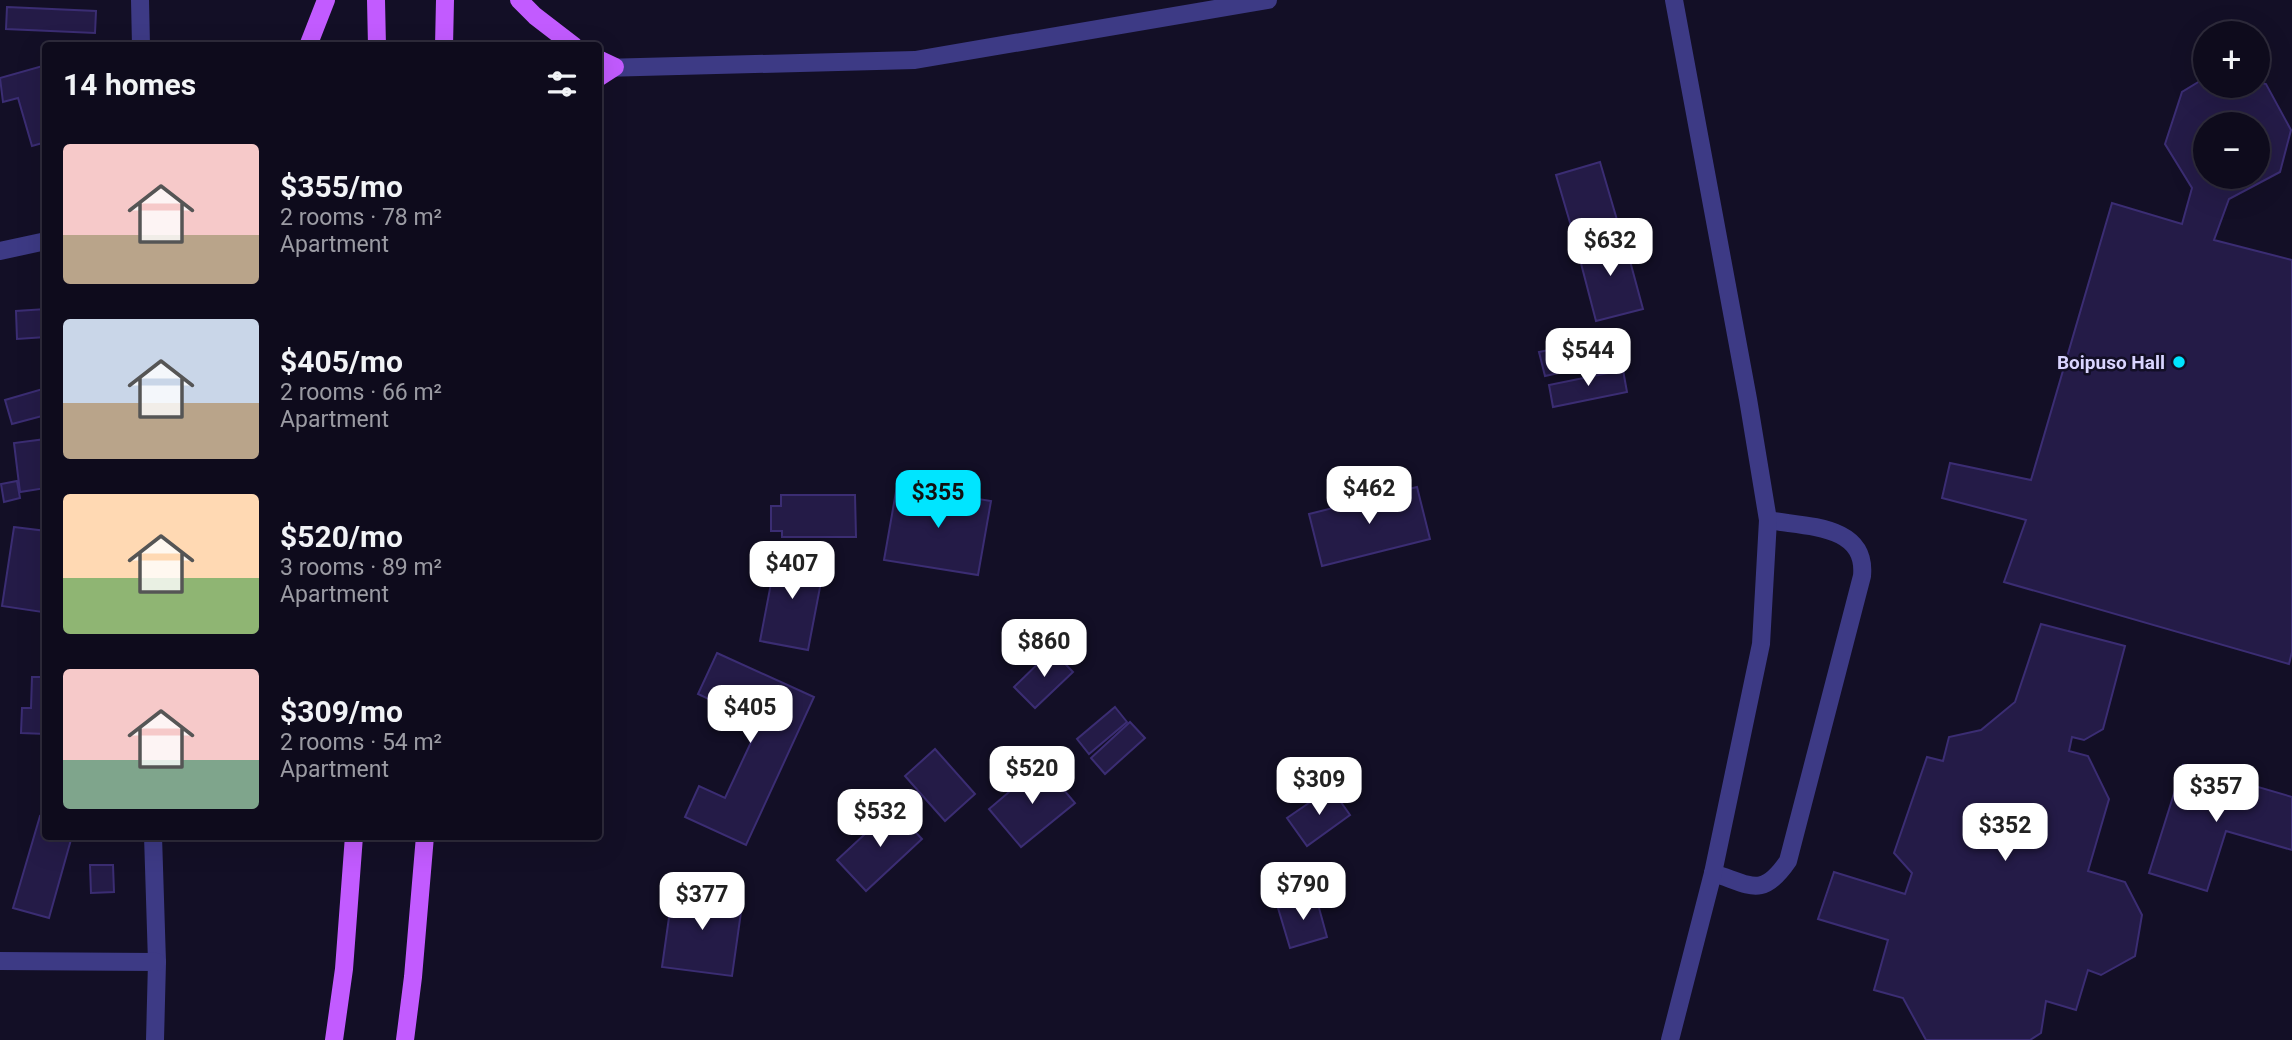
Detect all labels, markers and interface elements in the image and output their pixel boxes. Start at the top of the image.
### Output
map controls [2193,21,2270,189]
button: + [2193,21,2270,98]
icon: filters [543,65,581,103]
text: 14 homes [63,67,196,102]
button: − [2193,112,2270,189]
text: $355/mo [280,169,403,204]
icon: home [119,172,203,256]
text: 2 rooms · 78 m² [280,204,442,231]
pin: $632 [1569,218,1651,278]
text: $632 [1584,227,1636,254]
text: Apartment [280,231,389,258]
pin: $544 [1547,328,1629,388]
text: $544 [1562,337,1614,364]
text: $405/mo [280,344,403,379]
icon: home [119,347,203,431]
place label: Boipuso Hall [2057,351,2165,374]
marker: Boipuso Hall [2171,354,2187,370]
text: 2 rooms · 66 m² [280,379,442,406]
text: Apartment [280,406,389,433]
pin: $462 [1328,466,1410,526]
pin: $355 [897,470,979,530]
text: $462 [1343,475,1395,502]
text: $355 [912,479,964,506]
text: $520/mo [280,519,403,554]
icon: home [119,522,203,606]
pin: $407 [751,542,833,601]
text: $407 [766,550,818,577]
text: 3 rooms · 89 m² [280,554,442,581]
text: Apartment [280,581,389,608]
pin: $860 [1003,620,1085,679]
text: $860 [1018,628,1070,655]
pin: $405 [709,686,791,745]
text: $309/mo [280,694,403,729]
text: $405 [724,694,776,721]
icon: home [119,697,203,781]
text: 2 rooms · 54 m² [280,729,442,756]
pin: $520 [991,746,1073,806]
text: $520 [1006,755,1058,782]
text: Apartment [280,756,389,783]
pin: $309 [1278,758,1360,817]
pin: $357 [2175,764,2257,824]
text: $309 [1293,766,1345,793]
text: $357 [2190,773,2242,800]
pin: $532 [839,790,921,849]
text: $532 [854,798,906,825]
pin: $352 [1964,804,2046,863]
text: $352 [1979,812,2031,839]
pin: $790 [1262,862,1344,922]
text: $790 [1277,871,1329,898]
pin: $377 [661,872,743,932]
text: $377 [676,881,728,908]

